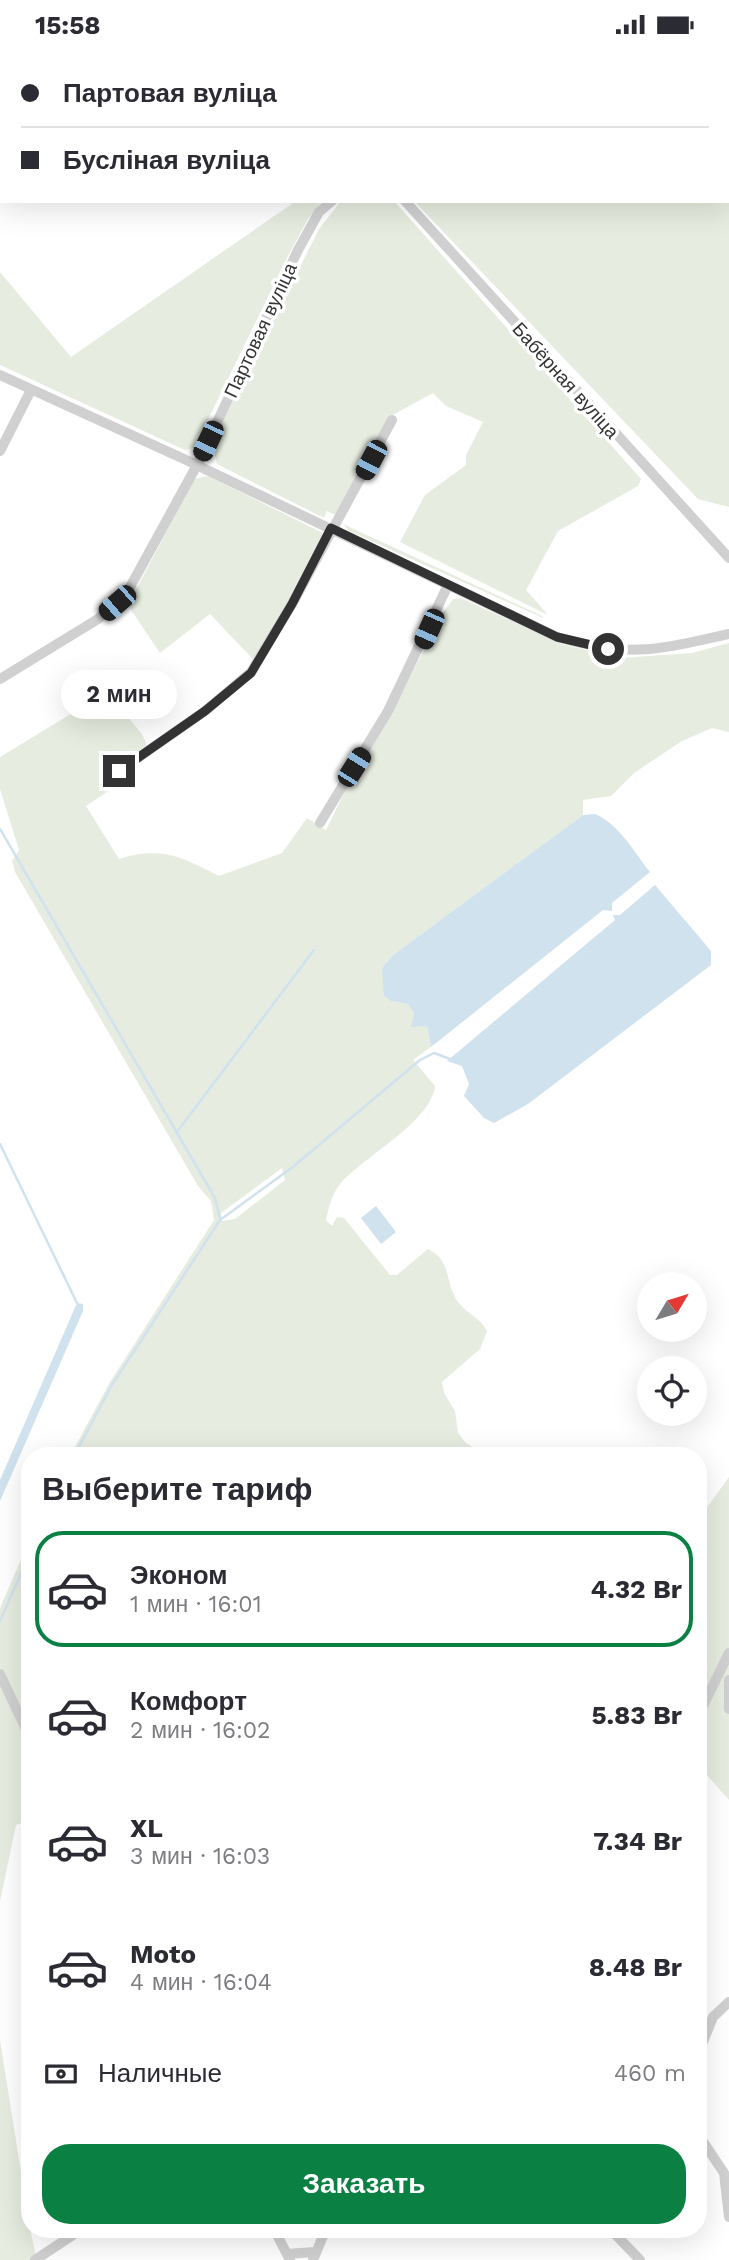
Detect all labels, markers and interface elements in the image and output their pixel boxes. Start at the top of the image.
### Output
text: 15:58 [35,10,101,40]
text: Партовая вуліца [63,78,277,108]
text: Бусліная вуліца [63,145,270,175]
street label: Партовая вуліца [219,259,302,401]
street label: Бабёрная вуліца [507,317,624,443]
car [190,418,227,464]
car [352,437,391,483]
car [95,581,140,625]
car [411,606,448,652]
route start [592,633,624,665]
callout: 2 мин [61,669,177,719]
text: 2 мин [86,681,152,708]
car [334,744,375,790]
route end [103,755,135,787]
north arrow [637,1272,707,1342]
map controls [637,1272,707,1426]
button: locate [637,1356,707,1426]
text: Выберите тариф [42,1470,313,1508]
icon: car [46,1558,109,1621]
text: Эконом [130,1560,228,1590]
text: 4.32 Br [590,1574,682,1604]
text: 1 мин · 16:01 [130,1591,262,1618]
icon: car [46,1684,109,1747]
text: Комфорт [130,1686,247,1716]
text: 5.83 Br [591,1700,682,1730]
text: 2 мин · 16:02 [130,1717,271,1744]
icon: car [46,1810,109,1873]
text: XL [130,1813,163,1843]
text: 7.34 Br [593,1826,682,1856]
text: 3 мин · 16:03 [130,1843,270,1870]
icon: car [46,1936,109,1999]
text: Moto [130,1939,196,1969]
text: 8.48 Br [589,1952,682,1982]
text: 4 мин · 16:04 [130,1969,272,1996]
icon: cash [42,2055,80,2093]
text: Наличные [98,2058,222,2088]
text: 460 m [614,2060,686,2087]
button: Заказать [42,2144,686,2224]

